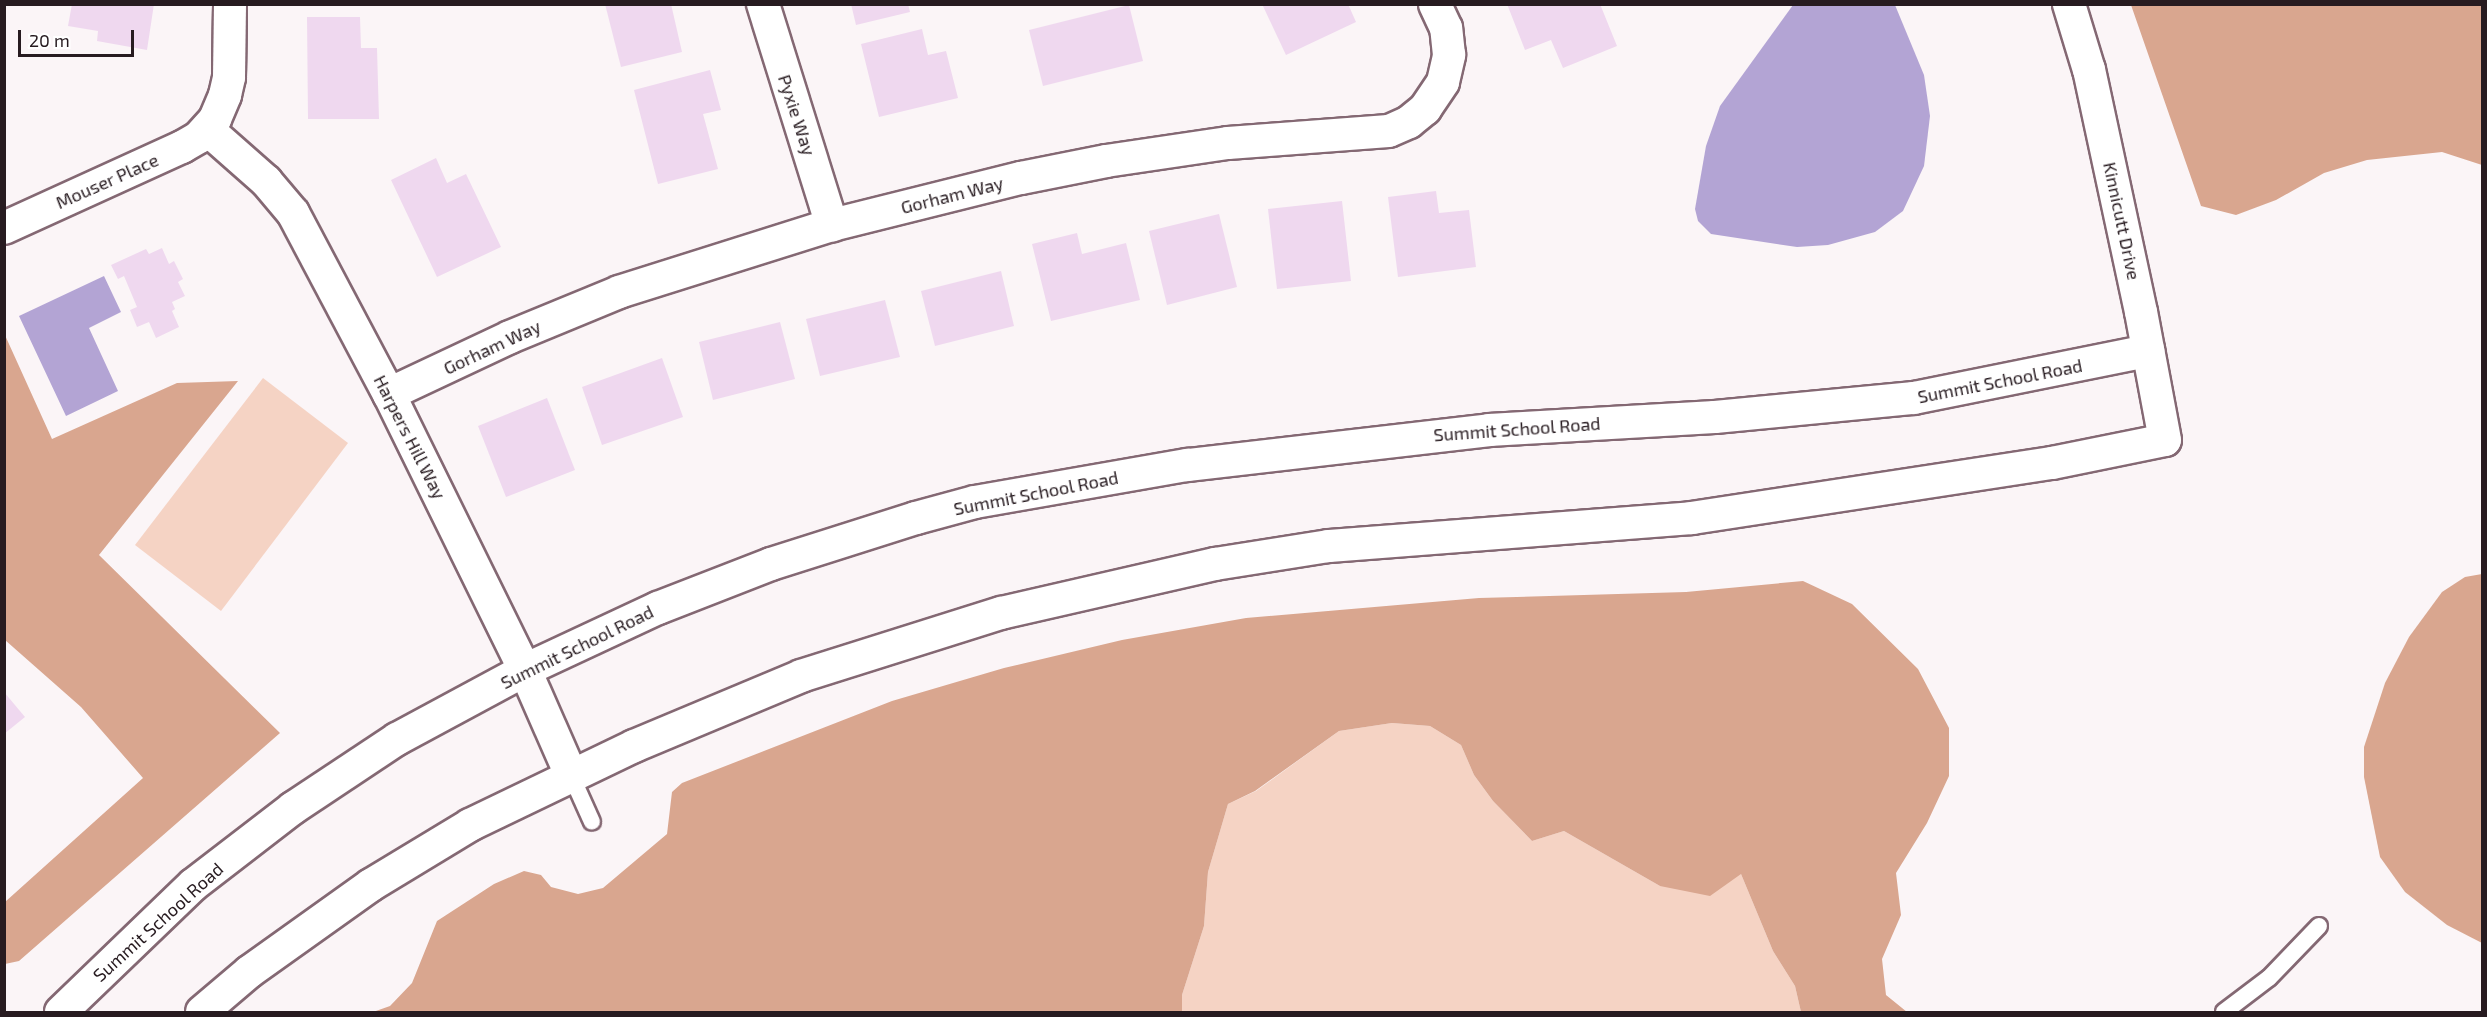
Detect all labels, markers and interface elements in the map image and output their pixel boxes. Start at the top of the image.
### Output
scale bar [21,18,136,56]
text: 20 m [29,29,70,51]
street label: Pyxie Way [774,72,820,158]
street label: Mouser Place [52,149,162,213]
street label: Kinnicutt Drive [2099,160,2145,282]
street label: Gorham Way [898,172,1006,218]
street label: Gorham Way [440,315,544,379]
street label: Summit School Road [1916,354,2084,408]
street label: Harpers Hill Way [369,371,451,503]
street label: Summit School Road [1433,412,1601,446]
street label: Summit School Road [952,466,1120,520]
street label: Summit School Road [497,601,657,693]
street label: Summit School Road [88,858,228,986]

